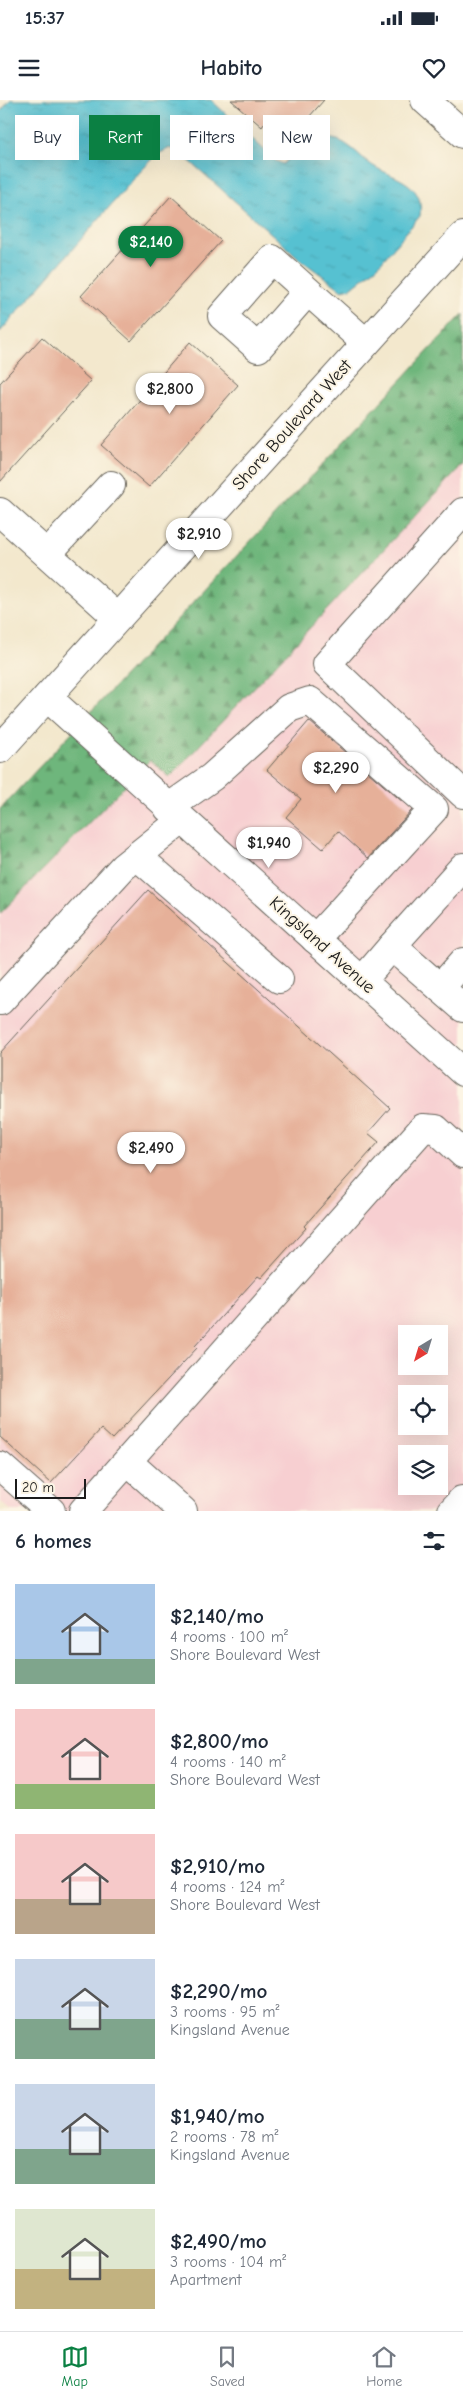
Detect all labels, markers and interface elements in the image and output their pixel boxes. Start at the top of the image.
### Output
text: 15:37 [25,7,64,29]
icon: menu [15,54,43,82]
icon: heart [420,54,448,82]
text: Habito [201,55,262,81]
chip: Buy [15,115,79,160]
chip: Rent [89,115,160,160]
chip: Filters [170,115,253,160]
chip: New [263,115,330,160]
pin: $2,140 [110,226,192,268]
text: $2,140 [129,233,173,251]
street label: Shore Boulevard West [228,355,357,495]
pin: $2,800 [129,372,211,415]
text: $2,800 [146,380,194,398]
pin: $2,910 [158,518,240,560]
text: $2,910 [177,525,221,543]
pin: $2,290 [295,752,377,794]
text: $2,290 [313,759,359,777]
pin: $1,940 [228,826,310,869]
text: $1,940 [247,834,291,852]
street label: Kingsland Avenue [265,892,379,998]
pin: $2,490 [110,1132,192,1174]
text: $2,490 [128,1139,174,1157]
north arrow [398,1325,448,1375]
map controls [398,1325,448,1495]
button: locate [398,1385,448,1435]
button: layers [398,1445,448,1495]
scale bar [15,1476,86,1499]
text: 20 m [22,1479,54,1496]
icon: filters [420,1527,448,1555]
text: 6 homes [15,1529,91,1553]
icon: home [55,1604,115,1664]
text: $2,140/mo [170,1604,264,1628]
text: 4 rooms · 100 m² [170,1628,288,1646]
text: Shore Boulevard West [170,1646,320,1664]
icon: home [55,1729,115,1789]
text: $2,800/mo [170,1729,269,1753]
text: 4 rooms · 140 m² [170,1753,286,1771]
text: Shore Boulevard West [170,1771,320,1789]
icon: home [55,1854,115,1914]
text: $2,910/mo [170,1854,265,1878]
text: 4 rooms · 124 m² [170,1878,284,1896]
text: Shore Boulevard West [170,1896,320,1914]
icon: home [55,1979,115,2039]
text: $2,290/mo [170,1979,267,2003]
text: 3 rooms · 95 m² [170,2003,280,2021]
text: Kingsland Avenue [170,2021,290,2039]
icon: home [55,2104,115,2164]
text: $1,940/mo [170,2104,265,2128]
text: 2 rooms · 78 m² [170,2128,278,2146]
text: Kingsland Avenue [170,2146,290,2164]
icon: home [55,2229,115,2289]
text: $2,490/mo [170,2229,267,2253]
text: 3 rooms · 104 m² [170,2253,286,2271]
text: Apartment [170,2271,242,2289]
tab: Map [61,2343,89,2390]
tab: Saved [210,2343,245,2390]
tab: Home [366,2343,402,2390]

